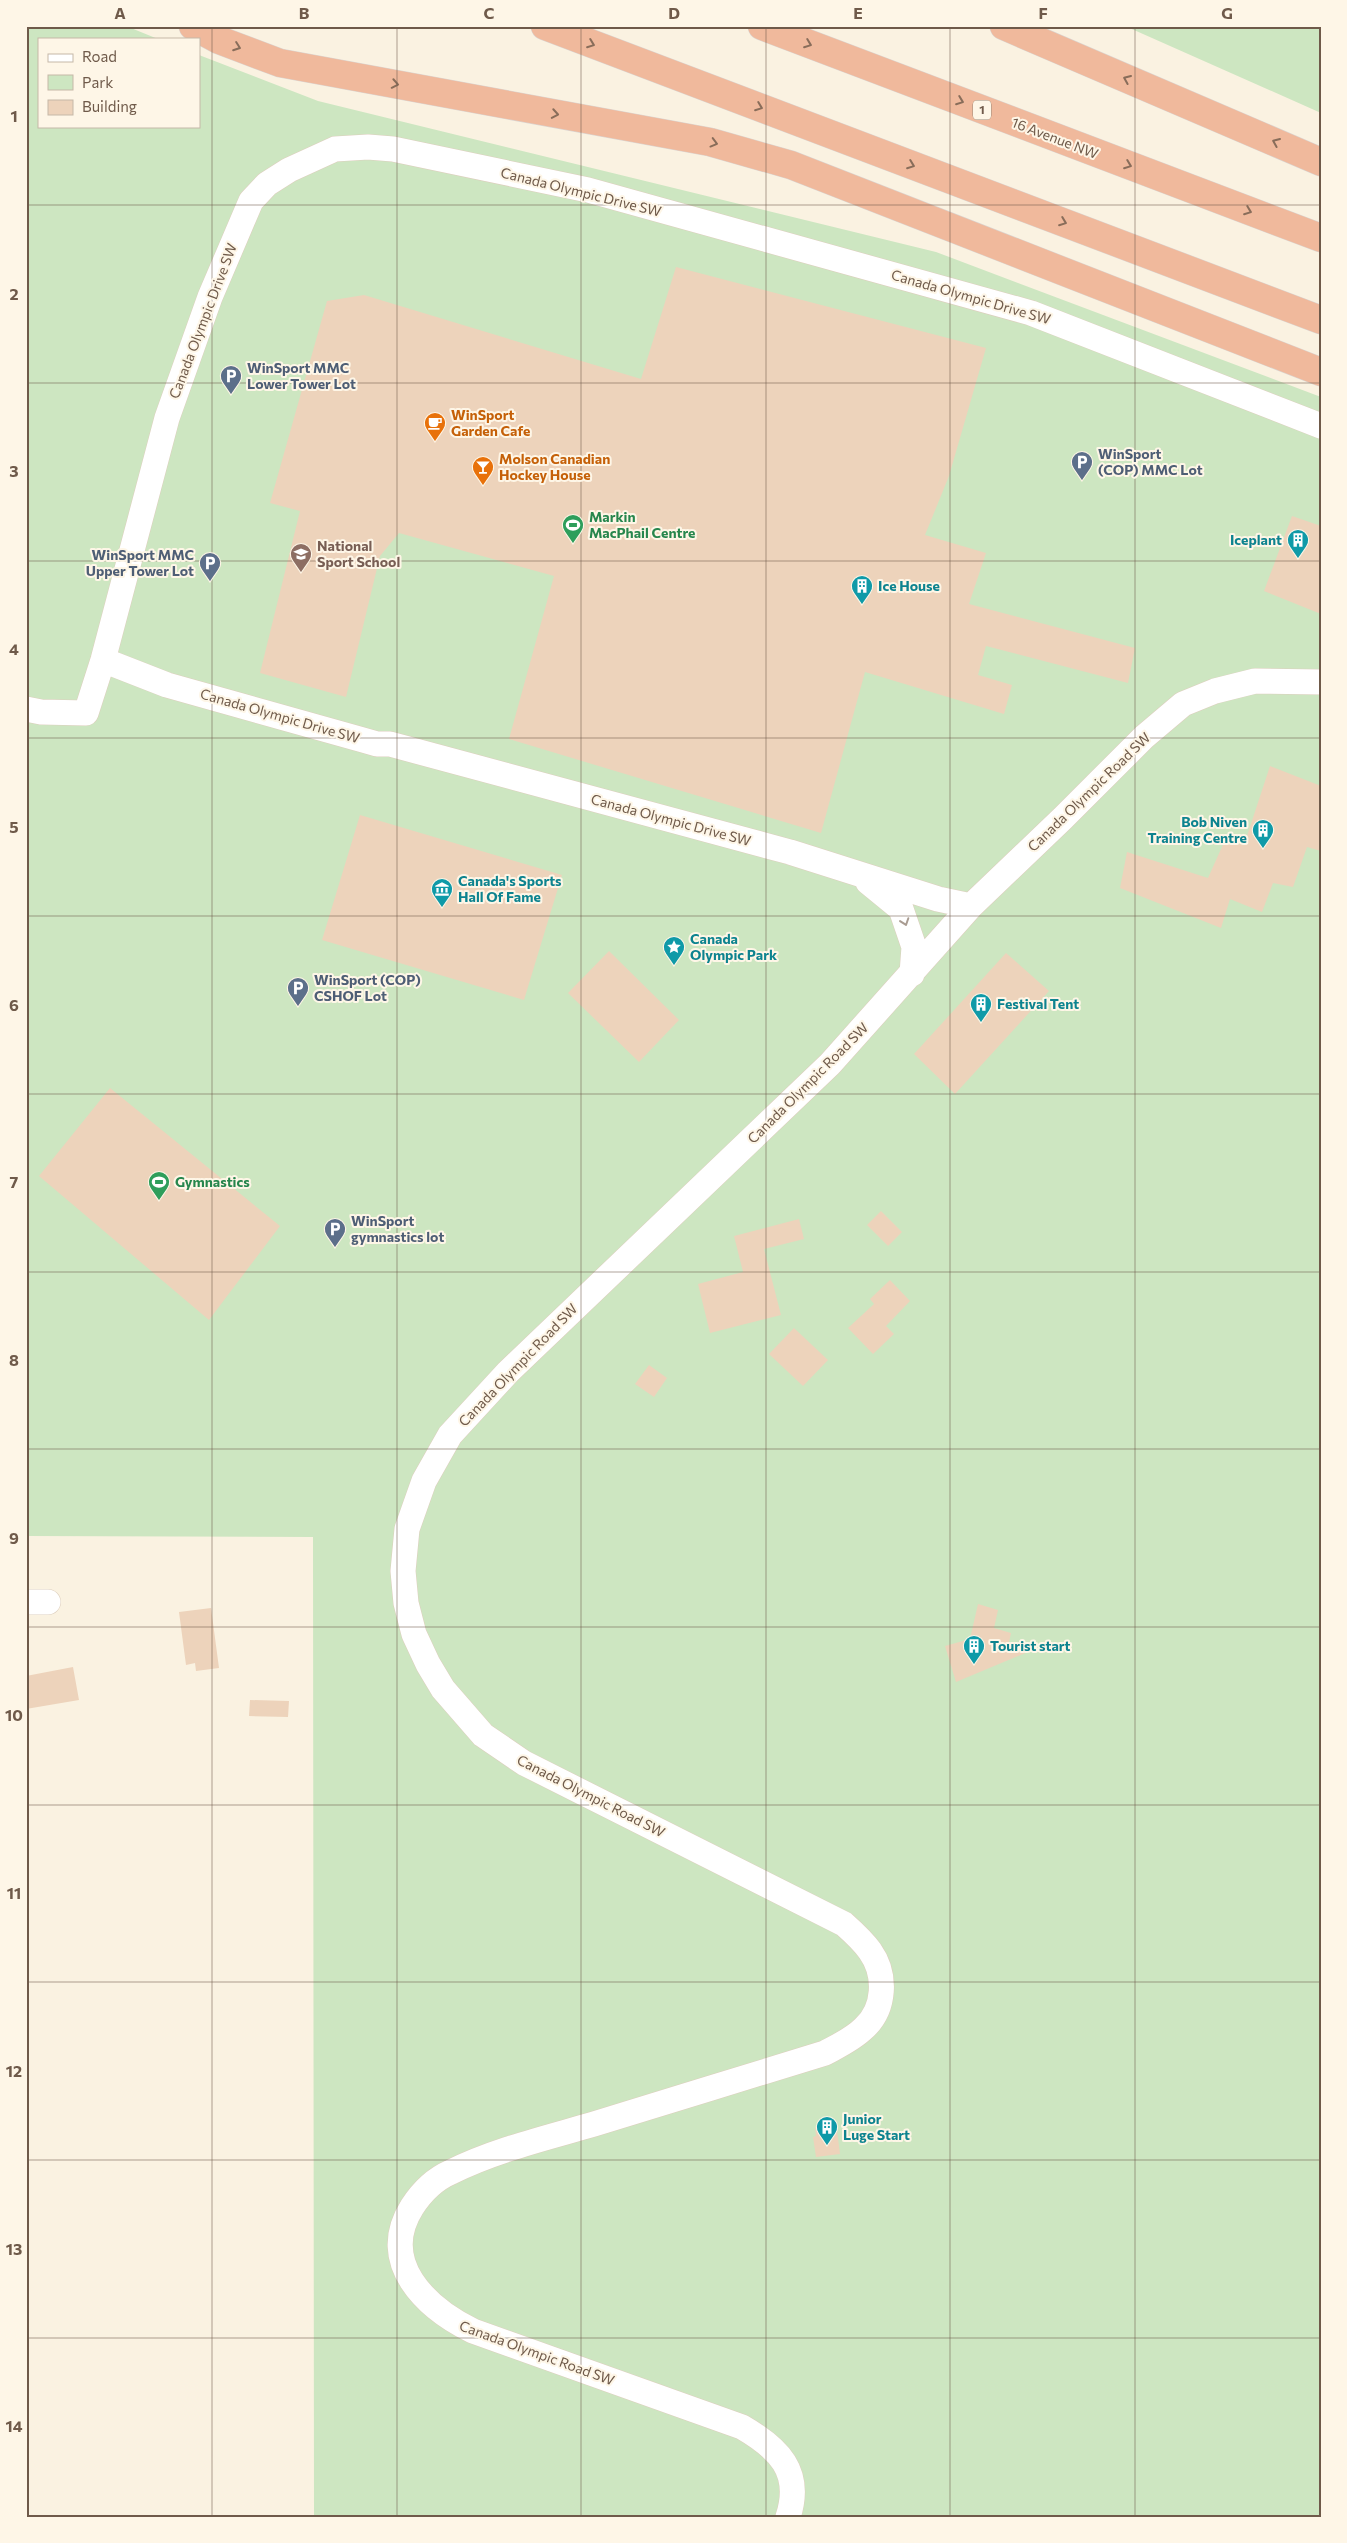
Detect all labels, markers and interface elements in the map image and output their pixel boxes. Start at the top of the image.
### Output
text: A [114,3,126,22]
text: B [299,3,310,22]
text: C [484,3,495,22]
text: D [668,3,680,22]
text: E [853,3,863,22]
text: F [1038,3,1048,22]
text: G [1221,3,1233,22]
one-way arrow [586,37,595,48]
one-way arrow [803,37,812,48]
legend [38,38,200,128]
one-way arrow [232,41,241,51]
text: Road [82,47,117,65]
text: Park [82,73,113,91]
one-way arrow [1123,74,1131,84]
one-way arrow [390,79,399,89]
one-way arrow [955,95,964,105]
text: Building [82,97,137,115]
road number: 1 [973,100,991,120]
one-way arrow [755,101,763,111]
text: 1 [10,106,18,125]
one-way arrow [550,108,559,118]
street label: 16 Avenue NW [1009,113,1101,162]
one-way arrow [710,138,718,148]
one-way arrow [1272,138,1281,149]
one-way arrow [907,159,915,169]
one-way arrow [1123,159,1132,169]
street label: Canada Olympic Drive SW [499,163,663,220]
one-way arrow [1243,205,1252,215]
one-way arrow [1059,216,1067,226]
street label: Canada Olympic Drive SW [165,241,240,401]
street label: Canada Olympic Drive SW [889,266,1053,327]
text: 2 [9,284,19,303]
place label: WinSport MMC Lower Tower Lot [247,359,356,392]
parking icon: WinSport MMC Lower Tower Lot [219,364,243,395]
place label: WinSport Garden Cafe [451,406,530,439]
cafe icon: WinSport Garden Cafe [423,411,447,442]
place label: WinSport (COP) MMC Lot [1098,445,1203,478]
place label: Molson Canadian Hockey House [499,450,610,483]
parking icon: WinSport (COP) MMC Lot [1070,450,1094,481]
bar icon: Molson Canadian Hockey House [471,455,495,486]
text: 3 [9,461,19,480]
place label: Markin MacPhail Centre [589,508,695,541]
sports icon: Markin MacPhail Centre [561,513,585,544]
building icon: Iceplant [1286,528,1310,559]
place label: Iceplant [1230,531,1282,548]
place label: National Sport School [317,537,400,570]
school or university icon: National Sport School [289,542,313,573]
place label: WinSport MMC Upper Tower Lot [86,546,194,579]
parking icon: WinSport MMC Upper Tower Lot [198,551,222,582]
building icon: Ice House [850,574,874,605]
place label: Ice House [878,577,940,594]
text: 4 [9,639,19,658]
street label: Canada Olympic Drive SW [198,685,362,746]
street label: Canada Olympic Road SW [1024,729,1153,855]
street label: Canada Olympic Drive SW [589,790,753,849]
place label: Bob Niven Training Centre [1148,813,1247,846]
text: 5 [9,817,19,836]
building icon: Bob Niven Training Centre [1251,818,1275,849]
place label: Canada's Sports Hall Of Fame [458,872,562,905]
museum icon: Canada's Sports Hall Of Fame [430,877,454,908]
one-way arrow [900,917,910,926]
place label: Canada Olympic Park [690,930,777,963]
place icon: Canada Olympic Park [662,935,686,966]
place label: WinSport (COP) CSHOF Lot [314,971,421,1004]
parking icon: WinSport (COP) CSHOF Lot [286,976,310,1007]
building icon: Festival Tent [969,992,993,1023]
text: 6 [9,995,19,1014]
place label: Festival Tent [997,995,1079,1012]
street label: Canada Olympic Road SW [744,1019,872,1147]
sports icon: Gymnastics [147,1170,171,1201]
text: 7 [10,1172,19,1191]
place label: Gymnastics [175,1173,250,1190]
place label: WinSport gymnastics lot [351,1212,444,1245]
parking icon: WinSport gymnastics lot [323,1217,347,1248]
street label: Canada Olympic Road SW [455,1300,581,1429]
text: 8 [9,1350,19,1369]
text: 9 [9,1528,19,1547]
building icon: Tourist start [962,1634,986,1665]
place label: Tourist start [990,1637,1071,1654]
text: 10 [5,1705,23,1724]
street label: Canada Olympic Road SW [514,1751,668,1840]
text: 11 [7,1883,21,1902]
text: 12 [6,2061,22,2080]
place label: Junior Luge Start [843,2110,910,2143]
building icon: Junior Luge Start [815,2115,839,2146]
text: 13 [6,2239,22,2258]
street label: Canada Olympic Road SW [457,2317,617,2389]
text: 14 [5,2416,23,2435]

